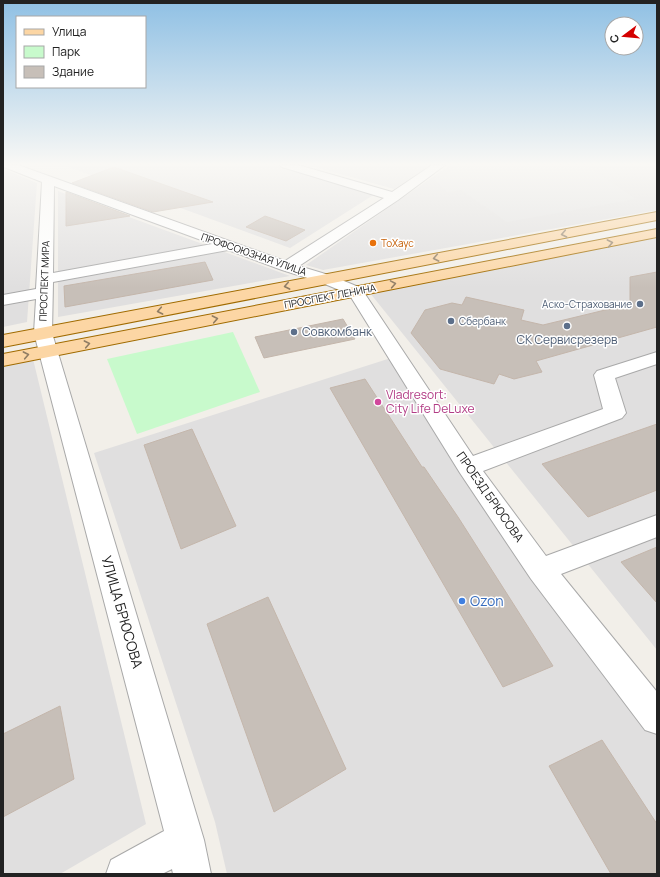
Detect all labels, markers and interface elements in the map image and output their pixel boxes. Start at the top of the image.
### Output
legend [16,16,146,88]
north arrow [604,16,644,56]
text: Улица [52,23,86,40]
text: С [606,33,622,45]
text: Парк [52,43,81,60]
text: Здание [52,63,94,80]
street label: ПРОФСОЮЗНАЯ УЛИЦА [199,229,309,279]
one-way arrow [561,229,567,237]
place label: ТоХаус [381,236,414,250]
marker: ТоХаус [368,238,378,248]
one-way arrow [607,239,613,247]
street label: ПРОСПЕКТ МИРА [36,240,52,322]
one-way arrow [433,254,439,262]
street label: ПРОСПЕКТ ЛЕНИНА [283,280,378,312]
one-way arrow [390,280,396,289]
one-way arrow [284,282,290,290]
place label: Аско-Страхование [542,297,632,311]
marker: Аско-Страхование [635,299,645,309]
one-way arrow [156,306,163,315]
place label: Сбербанк [459,314,507,328]
one-way arrow [212,315,218,323]
marker: Сбербанк [446,316,456,326]
marker: СК Сервисрезерв [562,321,572,331]
place label: Совкомбанк [302,323,373,340]
marker: Совкомбанк [289,327,299,337]
place label: СК Сервисрезерв [517,331,618,348]
one-way arrow [84,340,91,348]
one-way arrow [23,352,29,360]
place label: Vladresort: City Life DeLuxe [386,386,475,417]
marker: Vladresort: City Life DeLuxe [373,397,383,407]
street label: ПРОЕЗД БРЮСОВА [453,448,528,546]
street label: УЛИЦА БРЮСОВА [97,553,148,670]
place label: Ozon [470,591,504,610]
marker: Ozon [457,596,467,606]

